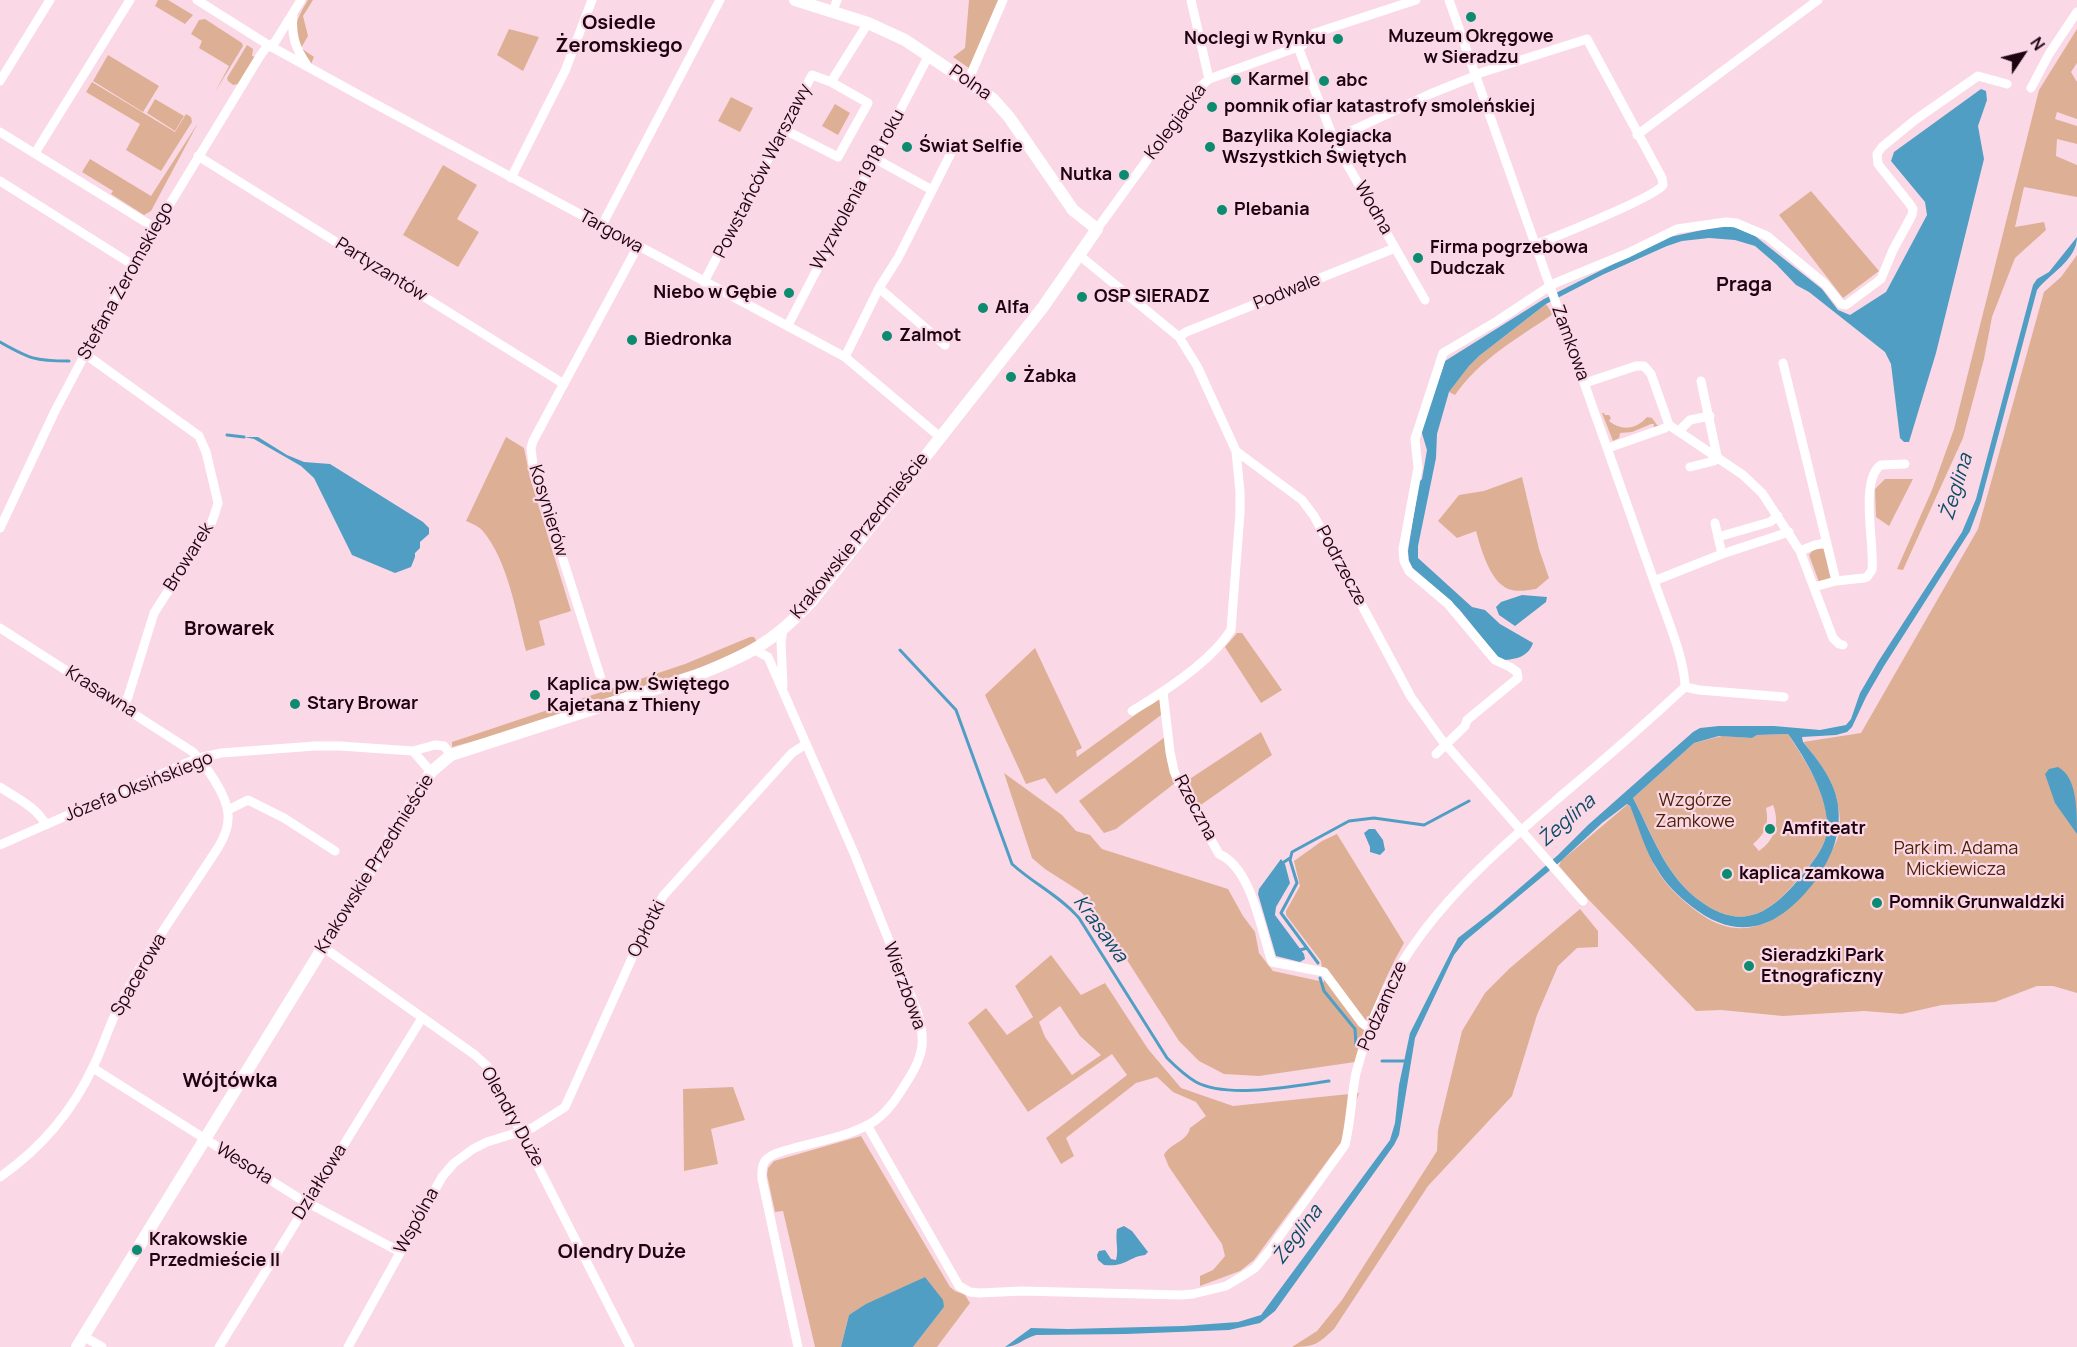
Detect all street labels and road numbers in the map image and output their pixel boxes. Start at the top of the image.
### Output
street label: Polna [945,61,995,105]
street label: Powstańców Warszawy [710,80,816,262]
street label: Kolegiacka [1141,80,1211,164]
street label: Wyzwolenia 1918 roku [807,106,909,274]
street label: Wodna [1349,178,1397,238]
street label: Stefana Żeromskiego [74,198,178,364]
street label: Targowa [575,206,647,258]
street label: Partyzantów [331,233,431,307]
street label: Podwale [1250,269,1324,315]
street label: Zamkowa [1546,302,1594,384]
street label: Krakowskie Przedmieście [786,449,934,623]
street label: Kosynierów [524,462,572,560]
street label: Browarek [160,519,218,595]
street label: Podrzecze [1311,522,1371,610]
street label: Krasawna [61,662,141,722]
street label: Józefa Oksińskiego [62,747,216,827]
street label: Krakowskie Przedmieście [311,770,439,958]
street label: Rzeczna [1169,772,1221,844]
street label: Opłotki [624,897,670,961]
street label: Spacerowa [107,930,171,1020]
street label: Wierzbowa [878,939,930,1033]
street label: Podzamcze [1354,958,1412,1054]
street label: Olendry Duże [476,1064,548,1170]
street label: Wesoła [212,1138,276,1190]
street label: Działkowa [288,1140,352,1224]
street label: Wspólna [390,1184,444,1258]

